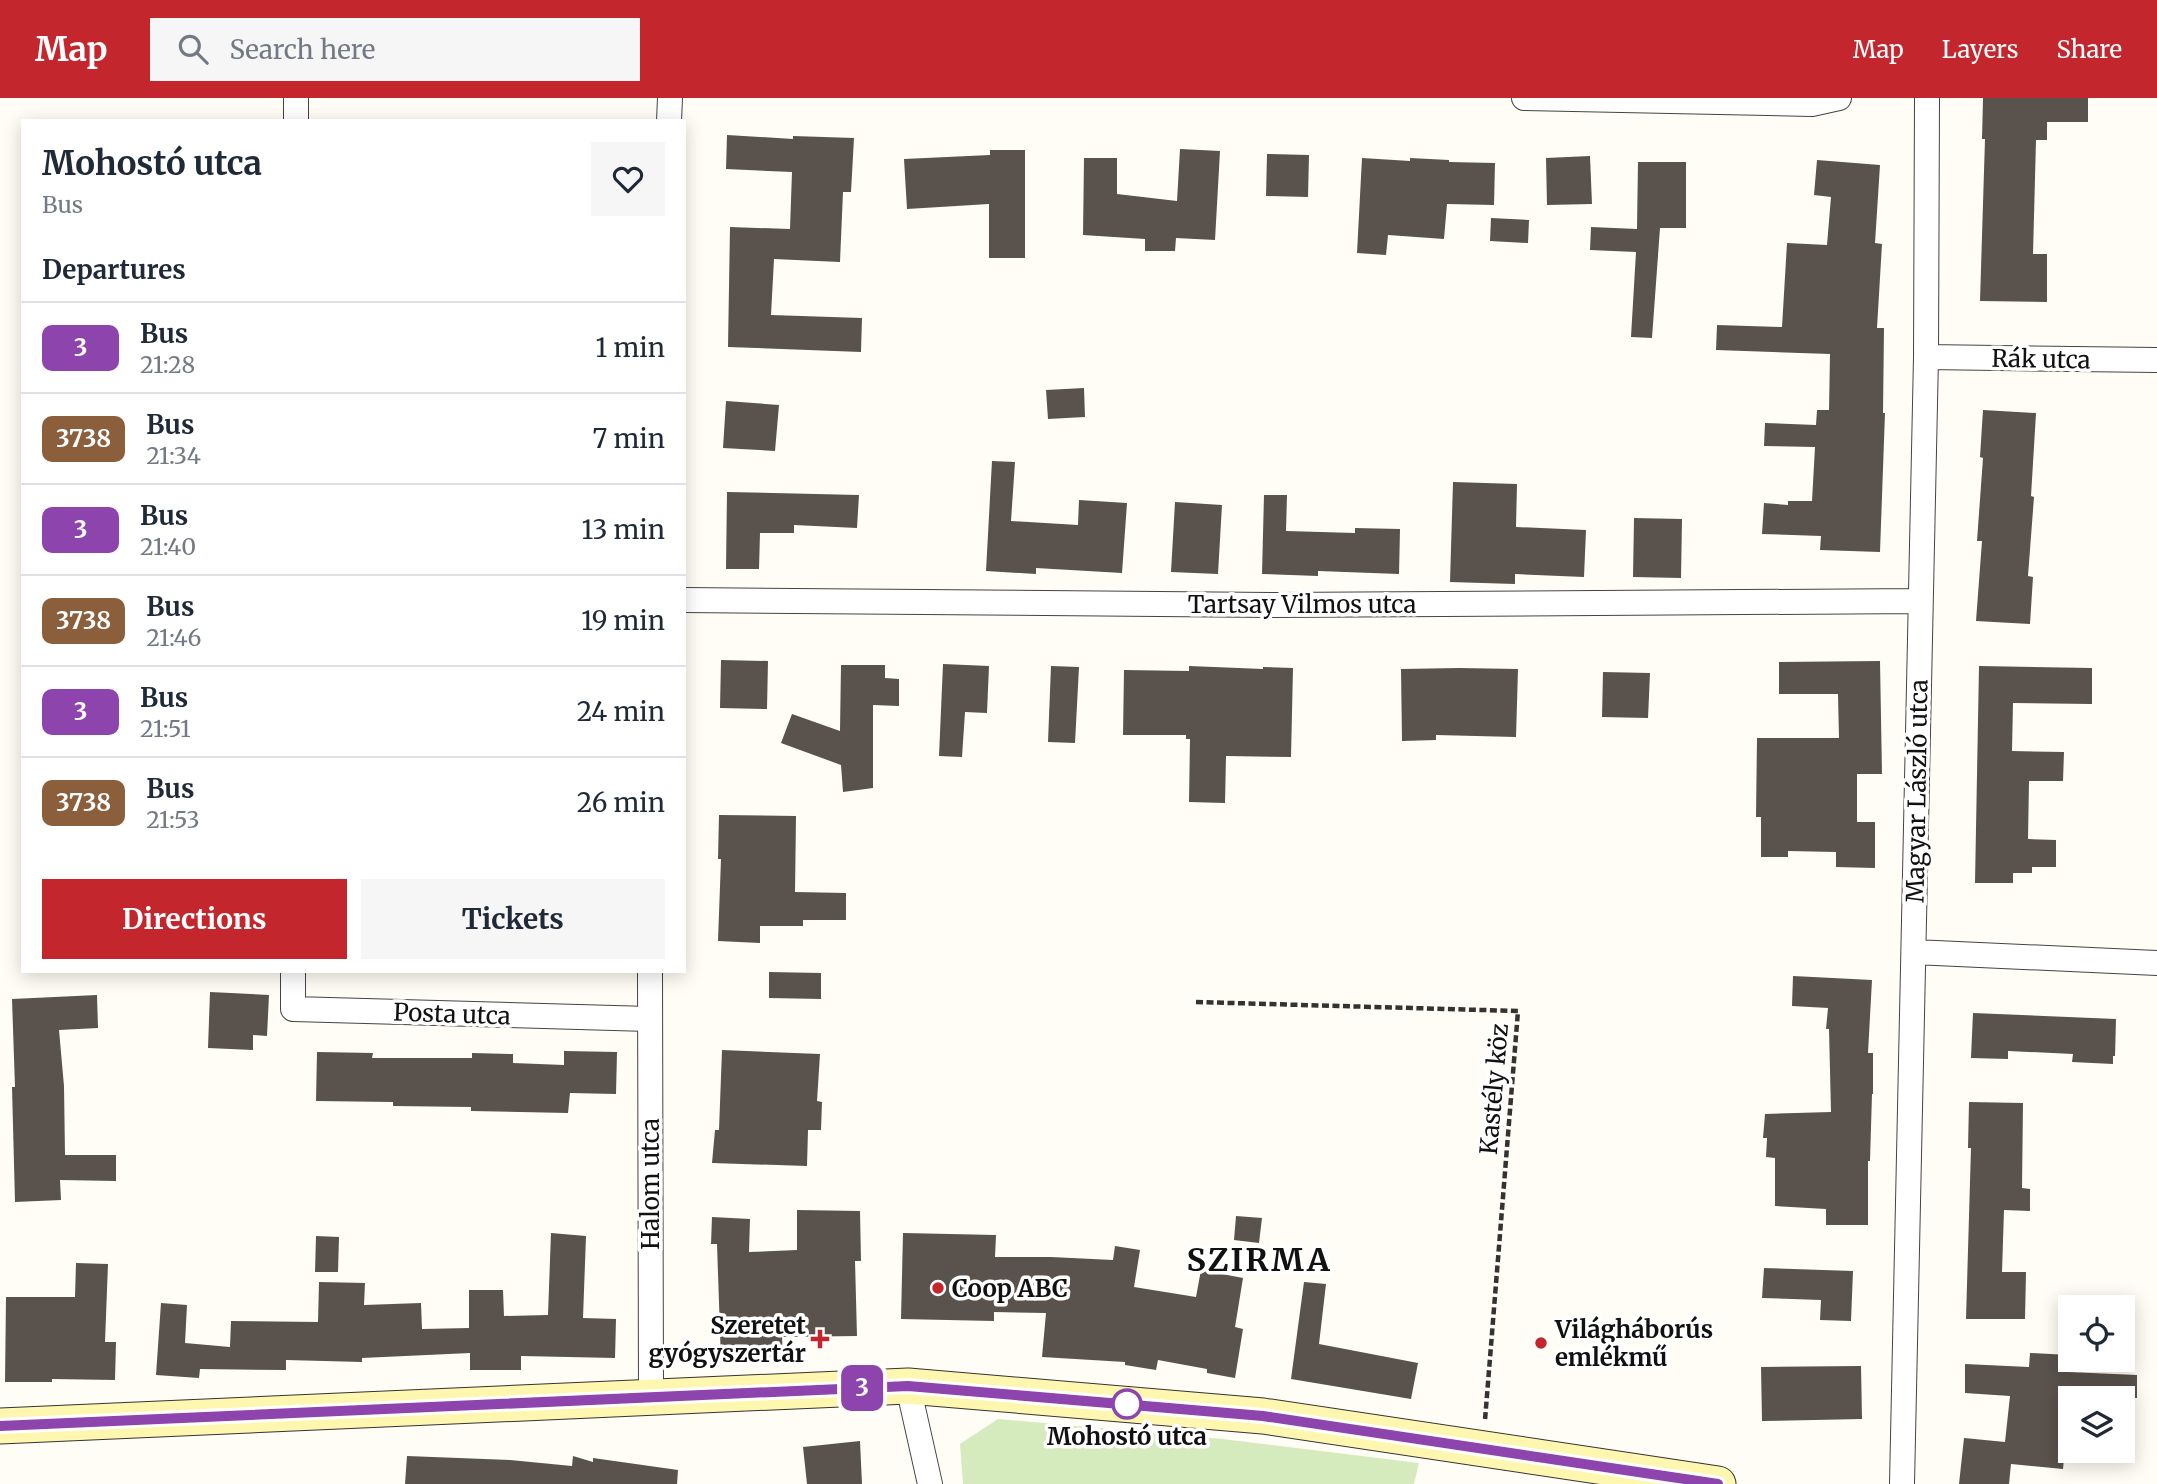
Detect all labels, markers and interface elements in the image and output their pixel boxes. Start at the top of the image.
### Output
search box [150,18,640,81]
text: Map [35,29,108,70]
icon: search [174,30,212,68]
text: Search here [230,33,375,66]
text: Map [1853,34,1904,65]
text: Layers [1942,34,2018,65]
text: Share [2056,34,2122,65]
button: heart [591,142,665,216]
text: Mohostó utca [42,143,262,184]
text: Bus [42,190,83,219]
text: Departures [42,253,186,286]
text: Bus [140,317,188,350]
text: 1 min [596,331,665,364]
text: 3 [74,332,87,363]
street label: Rák utca [1991,343,2091,375]
text: 21:28 [140,350,195,379]
text: Bus [146,408,194,441]
text: 7 min [593,422,665,455]
text: 3738 [56,423,111,454]
text: 21:34 [146,441,201,470]
text: Bus [140,499,188,532]
text: 13 min [581,513,665,546]
text: 3 [74,514,87,545]
text: 21:40 [140,532,196,561]
street label: Tartsay Vilmos utca [1188,589,1416,620]
text: Bus [146,590,194,623]
text: 19 min [581,604,665,637]
text: 3738 [56,605,111,636]
text: 21:46 [146,623,201,652]
street label: Magyar László utca [1900,679,1934,903]
text: Bus [140,681,188,714]
text: 24 min [577,695,665,728]
text: 3 [74,696,87,727]
text: 21:51 [140,714,191,743]
text: Bus [146,772,194,805]
text: 26 min [577,786,665,819]
text: 3738 [56,787,111,818]
text: 21:53 [146,805,200,834]
button: Directions [42,879,347,959]
button: Tickets [361,879,665,959]
street label: Posta utca [393,996,511,1032]
street label: Kastély köz [1473,1022,1515,1156]
street label: Halom utca [635,1118,666,1250]
district label: SZIRMA [1186,1240,1332,1280]
place label: Coop ABC [952,1273,1068,1304]
marker: Coop ABC [930,1280,946,1296]
map controls [2058,1295,2135,1463]
button: locate [2058,1295,2135,1372]
place label: Szeretet gyógyszertár [649,1310,806,1369]
place label: Világháborús emlékmű [1554,1314,1713,1373]
marker: Szeretet gyógyszertár [812,1331,828,1347]
marker: Világháborús emlékmű [1533,1335,1549,1351]
line badge: 3 [839,1365,885,1411]
text: 3 [855,1372,869,1403]
button: layers [2058,1386,2135,1463]
marker: Mohostó utca [1112,1389,1142,1419]
place label: Mohostó utca [1047,1421,1207,1452]

